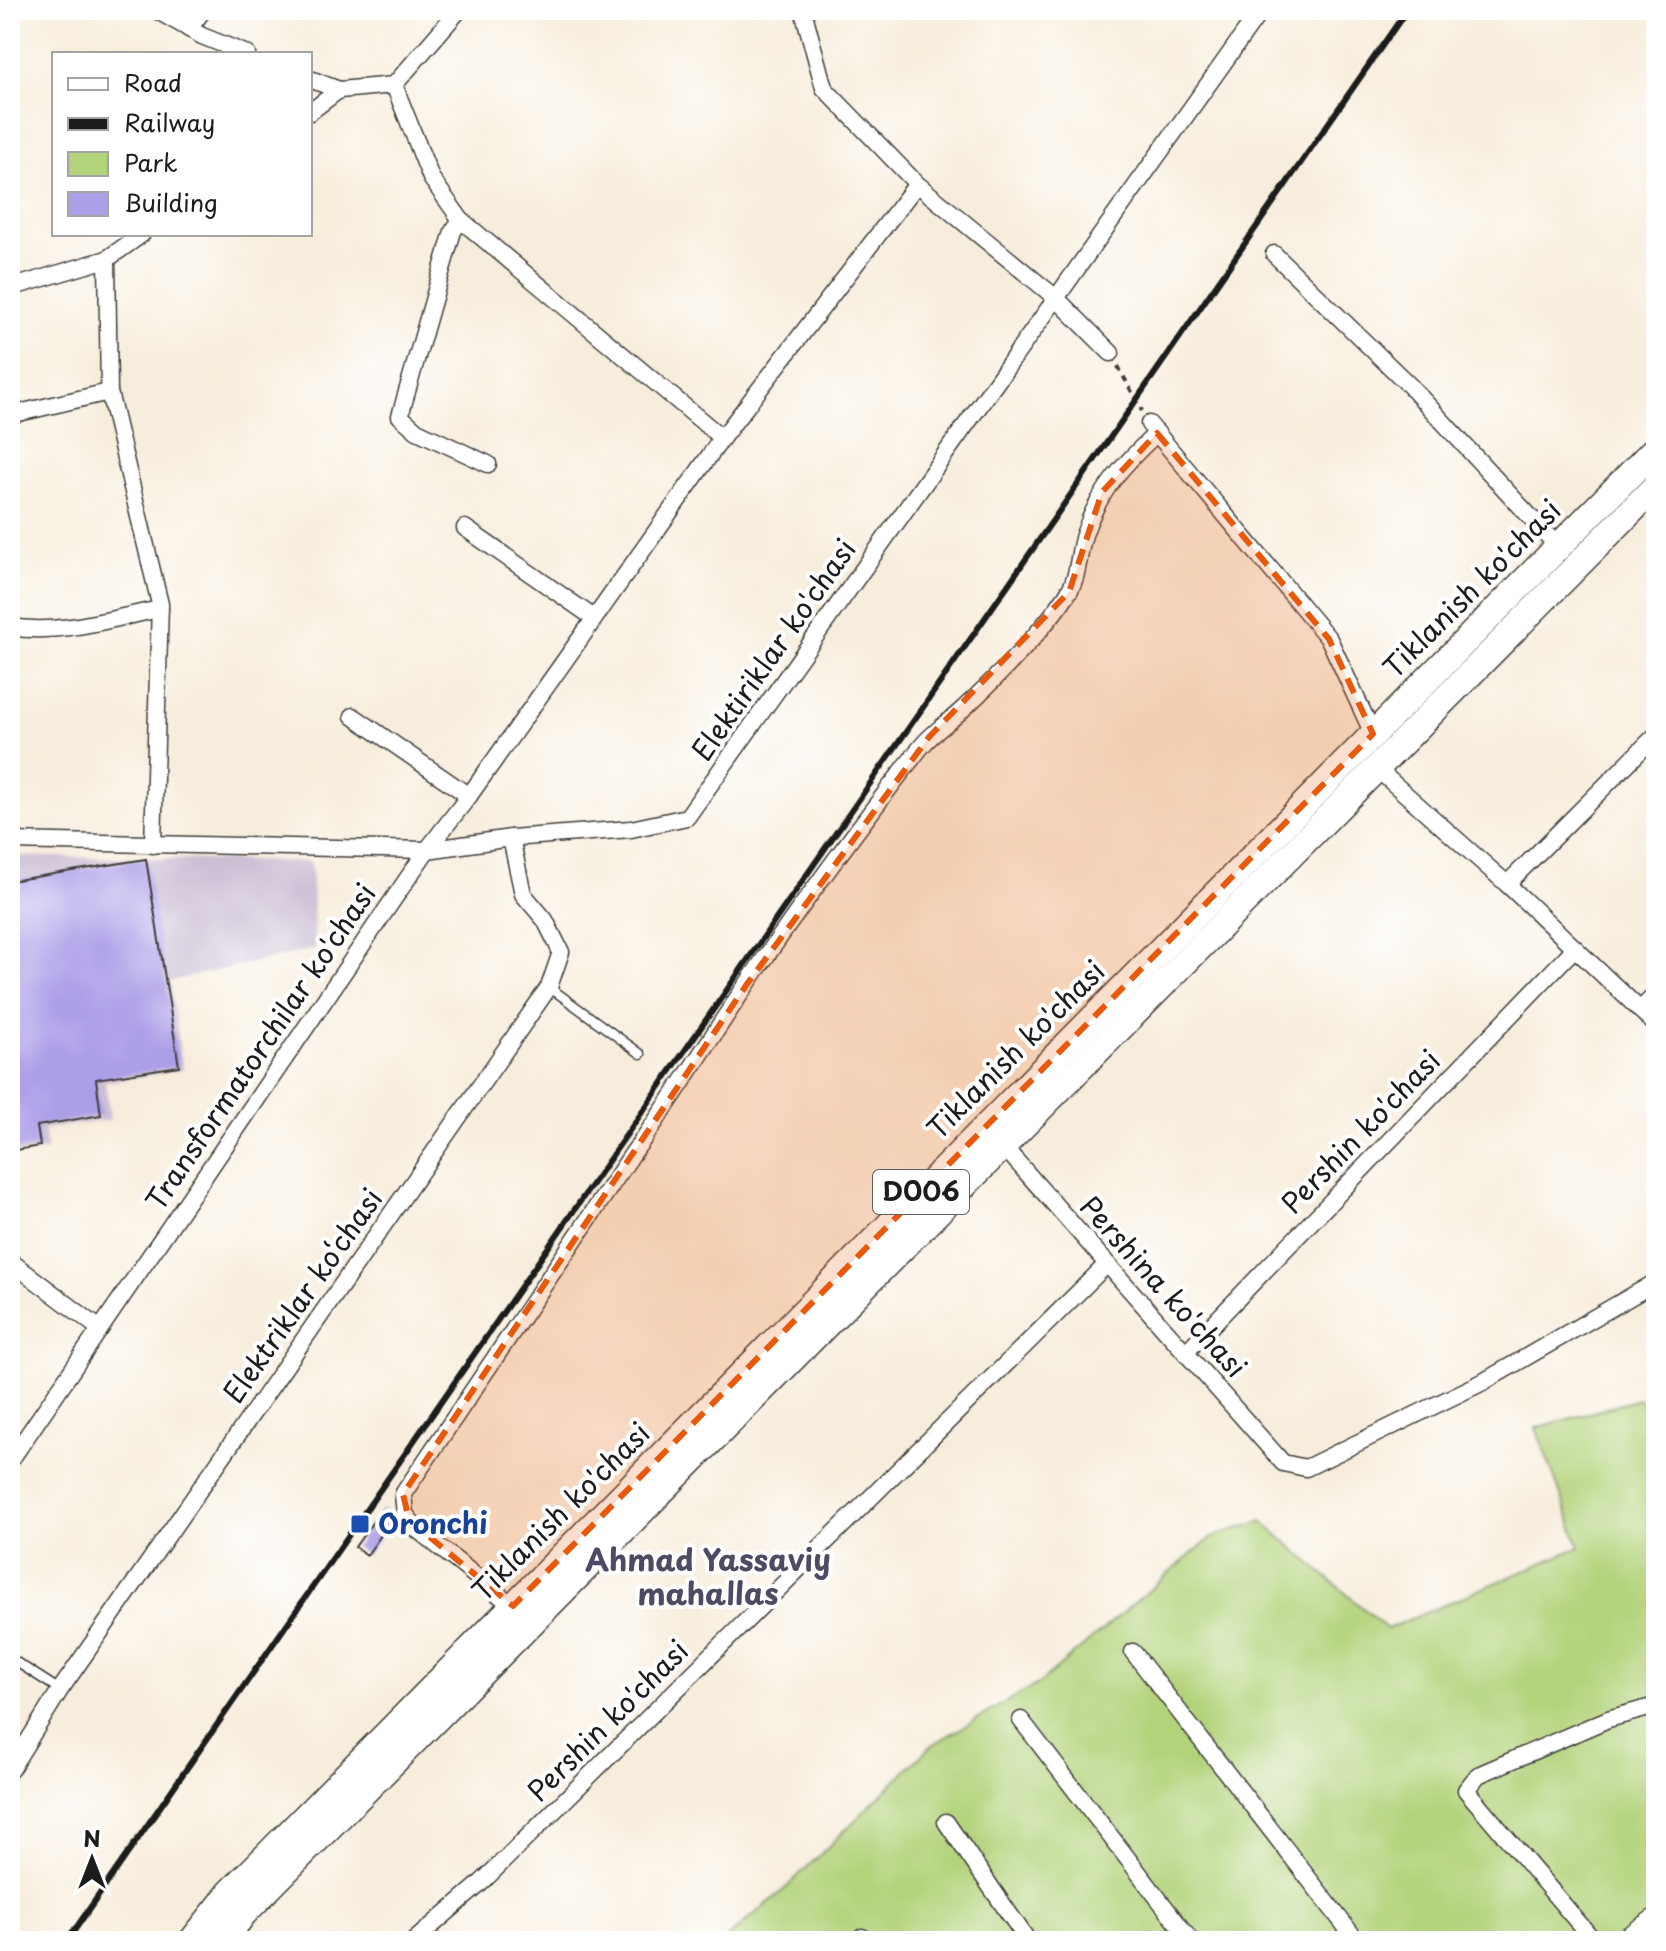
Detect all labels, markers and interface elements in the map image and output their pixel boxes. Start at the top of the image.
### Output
legend [52,52,312,236]
text: Road [124,64,182,100]
text: Railway [124,104,215,140]
text: Park [124,144,178,180]
text: Building [124,184,218,220]
street label: Tiklanish ko'chasi [1372,489,1570,687]
street label: Elektiriklar ko'chasi [680,529,866,769]
street label: Transformatorchilar ko'chasi [134,874,386,1218]
street label: Tiklanish ko'chasi [916,950,1114,1148]
street label: Pershin ko'chasi [1270,1039,1449,1223]
road number: D006 [873,1170,969,1214]
street label: Elektriklar ko‘chasi [212,1179,392,1411]
street label: Pershina ko'chasi [1071,1185,1258,1387]
street label: Tiklanish ko'chasi [461,1412,659,1610]
place label: Oronchi [378,1501,488,1544]
marker: Oronchi [349,1513,371,1535]
district label: Ahmad Yassaviy mahallas [585,1536,831,1615]
street label: Pershin ko'chasi [516,1629,698,1811]
north arrow [52,1819,132,1899]
text: N [83,1821,101,1854]

